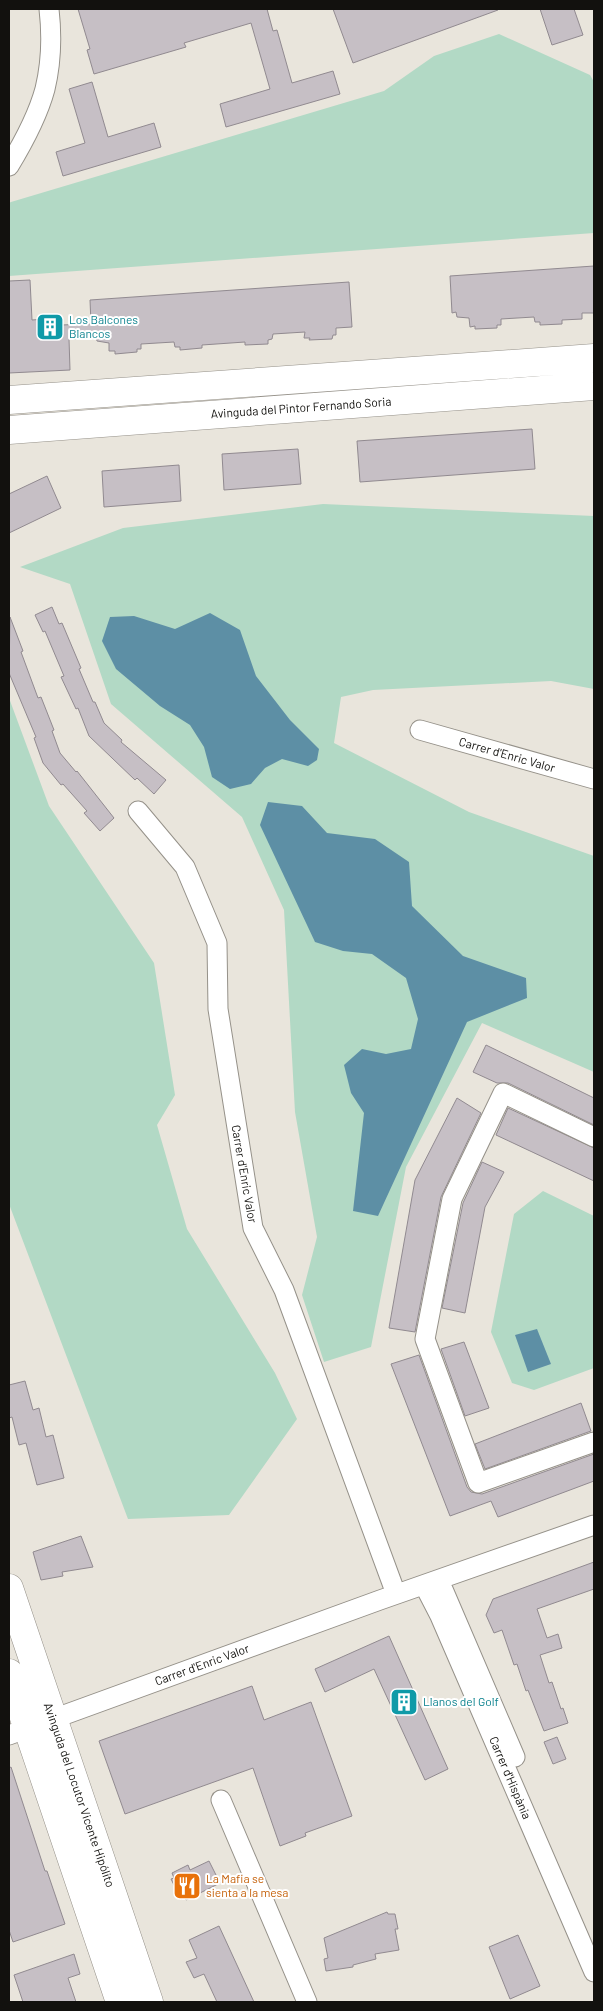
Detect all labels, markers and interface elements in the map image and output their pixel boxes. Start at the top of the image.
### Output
building icon: Los Balcones Blancos [35,312,65,342]
place label: Los Balcones Blancos [69,312,138,340]
street label: Avinguda del Pintor Fernando Soria [210,394,392,420]
street label: Carrer d'Enric Valor [458,734,558,775]
street label: Carrer d'Enric Valor [229,1124,261,1225]
street label: Carrer d'Enric Valor [153,1640,251,1688]
building icon: Llanos del Golf [389,1687,419,1717]
place label: Llanos del Golf [423,1694,499,1708]
street label: Avinguda del Locutor Vicente Hipólito [42,1701,118,1889]
street label: Carrer d'Hispània [487,1734,535,1821]
restaurant icon: La Mafia se sienta a la mesa [172,1871,202,1901]
place label: La Mafia se sienta a la mesa [206,1871,288,1899]

